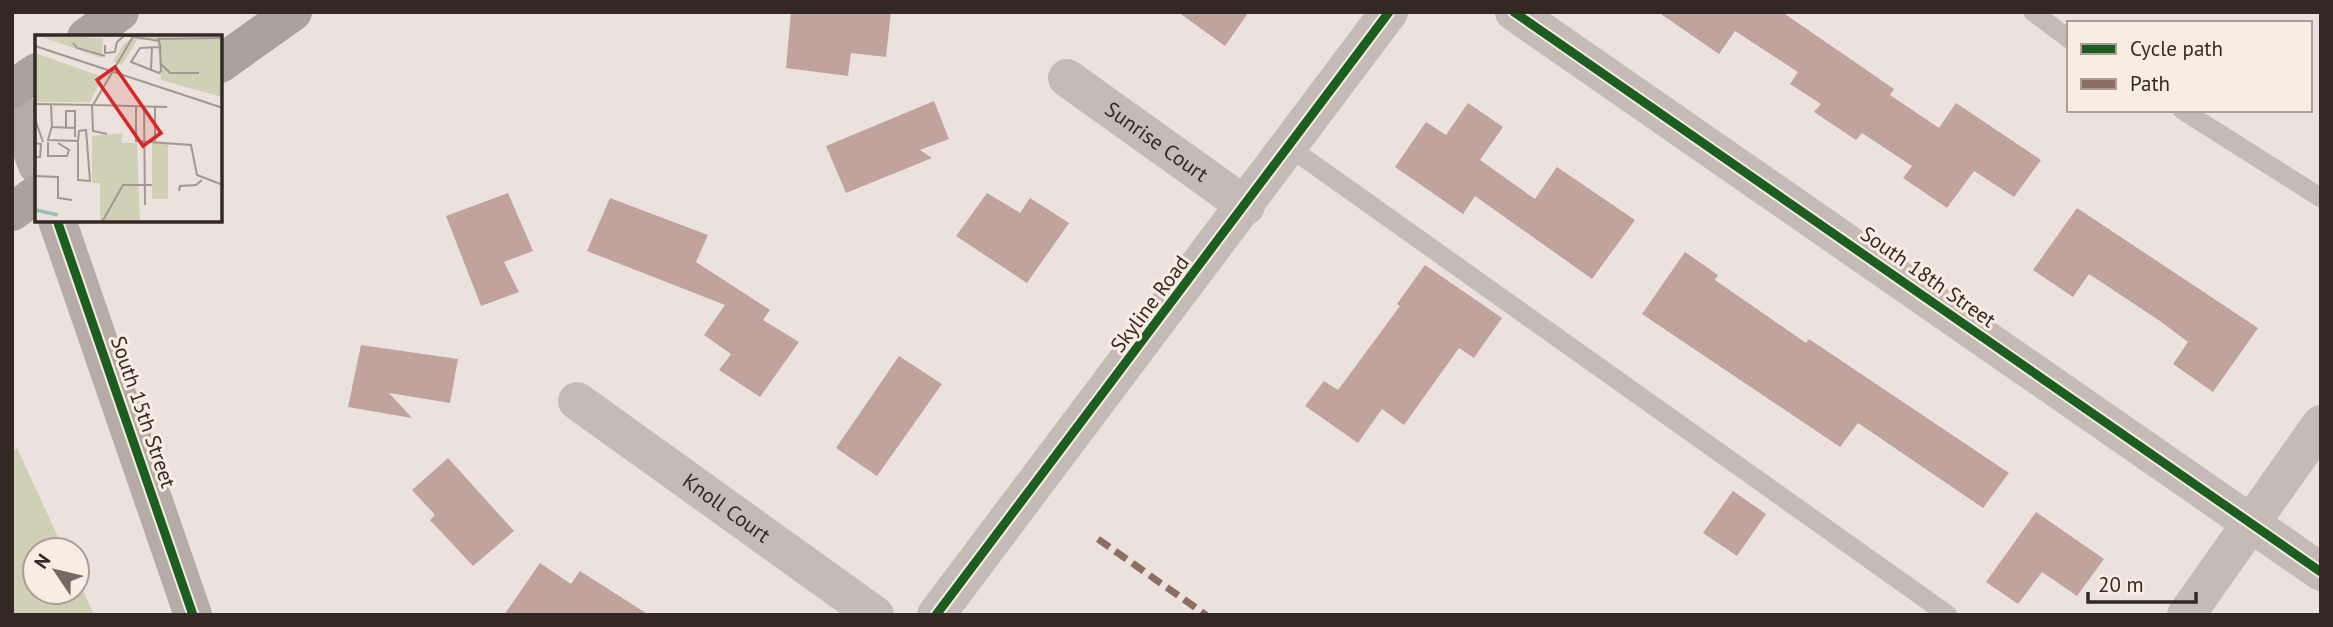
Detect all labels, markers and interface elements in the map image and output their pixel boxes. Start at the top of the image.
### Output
legend [2067,21,2312,112]
inset map [35,35,222,222]
text: Cycle path [2130,35,2223,62]
text: Path [2130,70,2170,97]
street label: Sunrise Court [1100,96,1214,188]
street label: South 18th Street [1856,220,2001,333]
street label: Skyline Road [1104,250,1195,358]
street label: South 15th Street [105,332,182,491]
street label: Knoll Court [678,467,776,549]
north arrow [21,536,91,606]
text: N [29,549,55,573]
scale bar [2088,560,2196,604]
text: 20 m [2098,571,2144,598]

